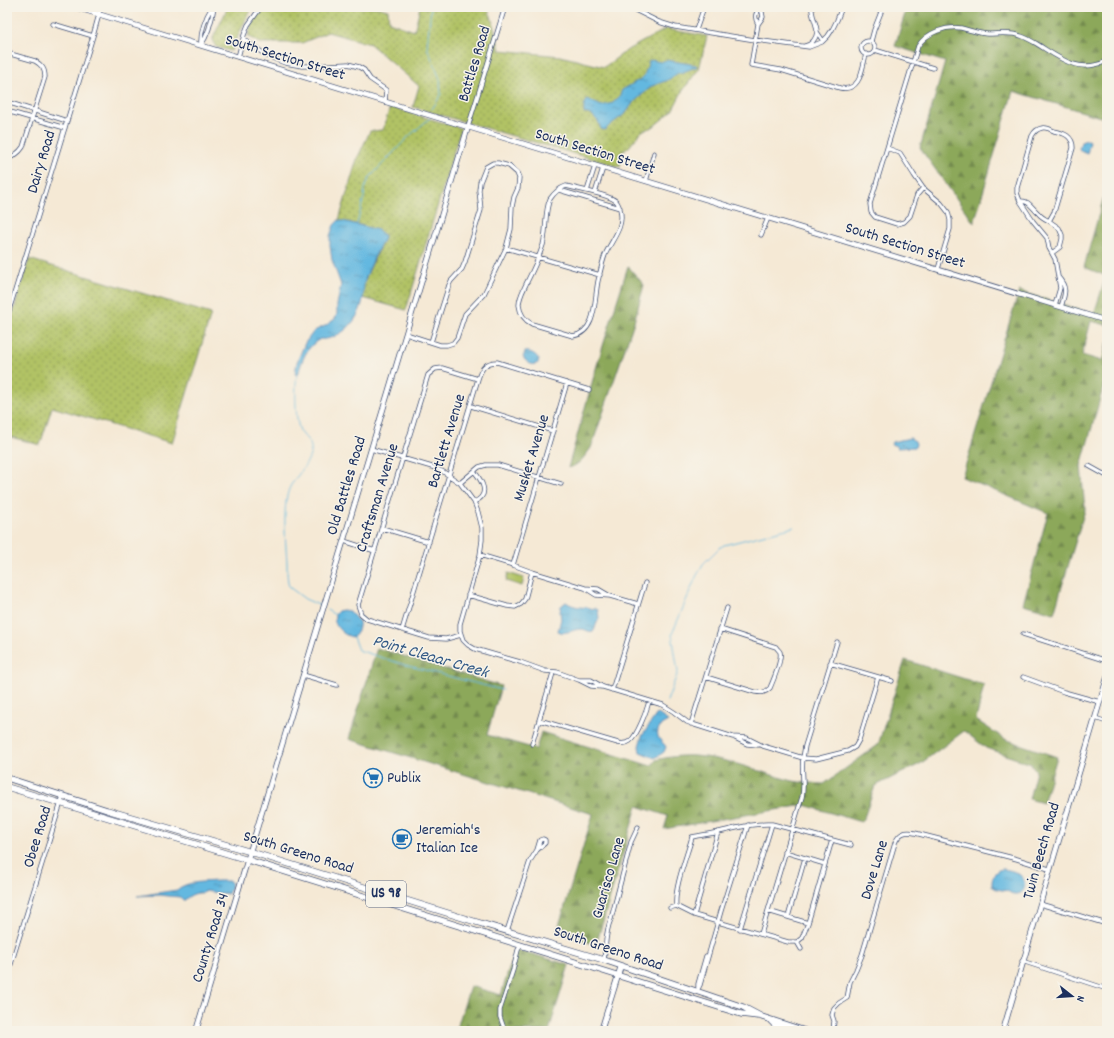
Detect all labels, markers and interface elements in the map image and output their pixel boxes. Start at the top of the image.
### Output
street label: Battles Road [453,23,497,105]
street label: South Section Street [222,29,348,87]
street label: South Section Street [532,123,658,181]
street label: Dairy Road [22,128,62,196]
street label: South Section Street [842,217,968,275]
street label: Bartlett Avenue [422,391,472,491]
street label: Musket Avenue [508,412,556,504]
street label: Old Battles Road [321,434,373,538]
street label: Craftsman Avenue [350,441,406,555]
water label: Point Cleaar Creek [369,630,493,687]
supermarket icon: Publix [362,767,384,789]
place label: Publix [387,767,421,790]
street label: Twin Beech Road [1017,800,1067,902]
street label: Obee Road [18,803,58,871]
place label: Jeremiah's Italian Ice [416,819,481,860]
street label: South Greeno Road [240,825,356,881]
cafe icon: Jeremiah's Italian Ice [391,828,413,850]
street label: Guarisco Lane [586,835,632,921]
street label: Dove Lane [855,837,895,903]
road number: US 98 [366,881,406,907]
street label: County Road 34 [186,890,236,986]
street label: South Greeno Road [550,920,666,978]
north arrow [1052,976,1092,1016]
text: N [1071,993,1088,1004]

